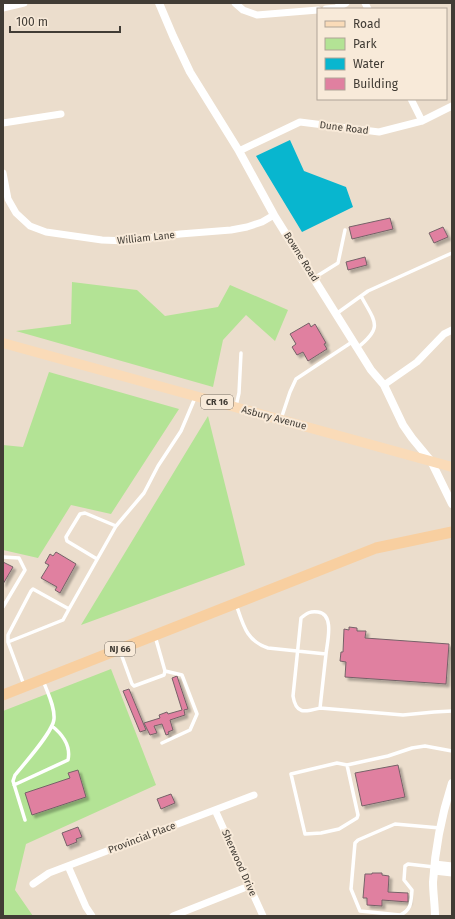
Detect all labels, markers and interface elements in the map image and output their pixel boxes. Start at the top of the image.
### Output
scale bar [10,8,120,34]
legend [317,8,447,100]
text: 100 m [16,15,48,29]
text: Road [353,17,381,31]
text: Park [353,37,377,51]
text: Water [353,57,385,71]
text: Building [353,77,399,91]
street label: Dune Road [319,119,369,137]
street label: William Lane [117,229,175,247]
street label: Bowne Road [281,230,321,284]
road number: CR 16 [201,395,233,409]
street label: Asbury Avenue [240,404,308,432]
road number: NJ 66 [105,642,135,656]
street label: Provincial Place [107,820,177,856]
street label: Sherwood Drive [219,828,259,898]

